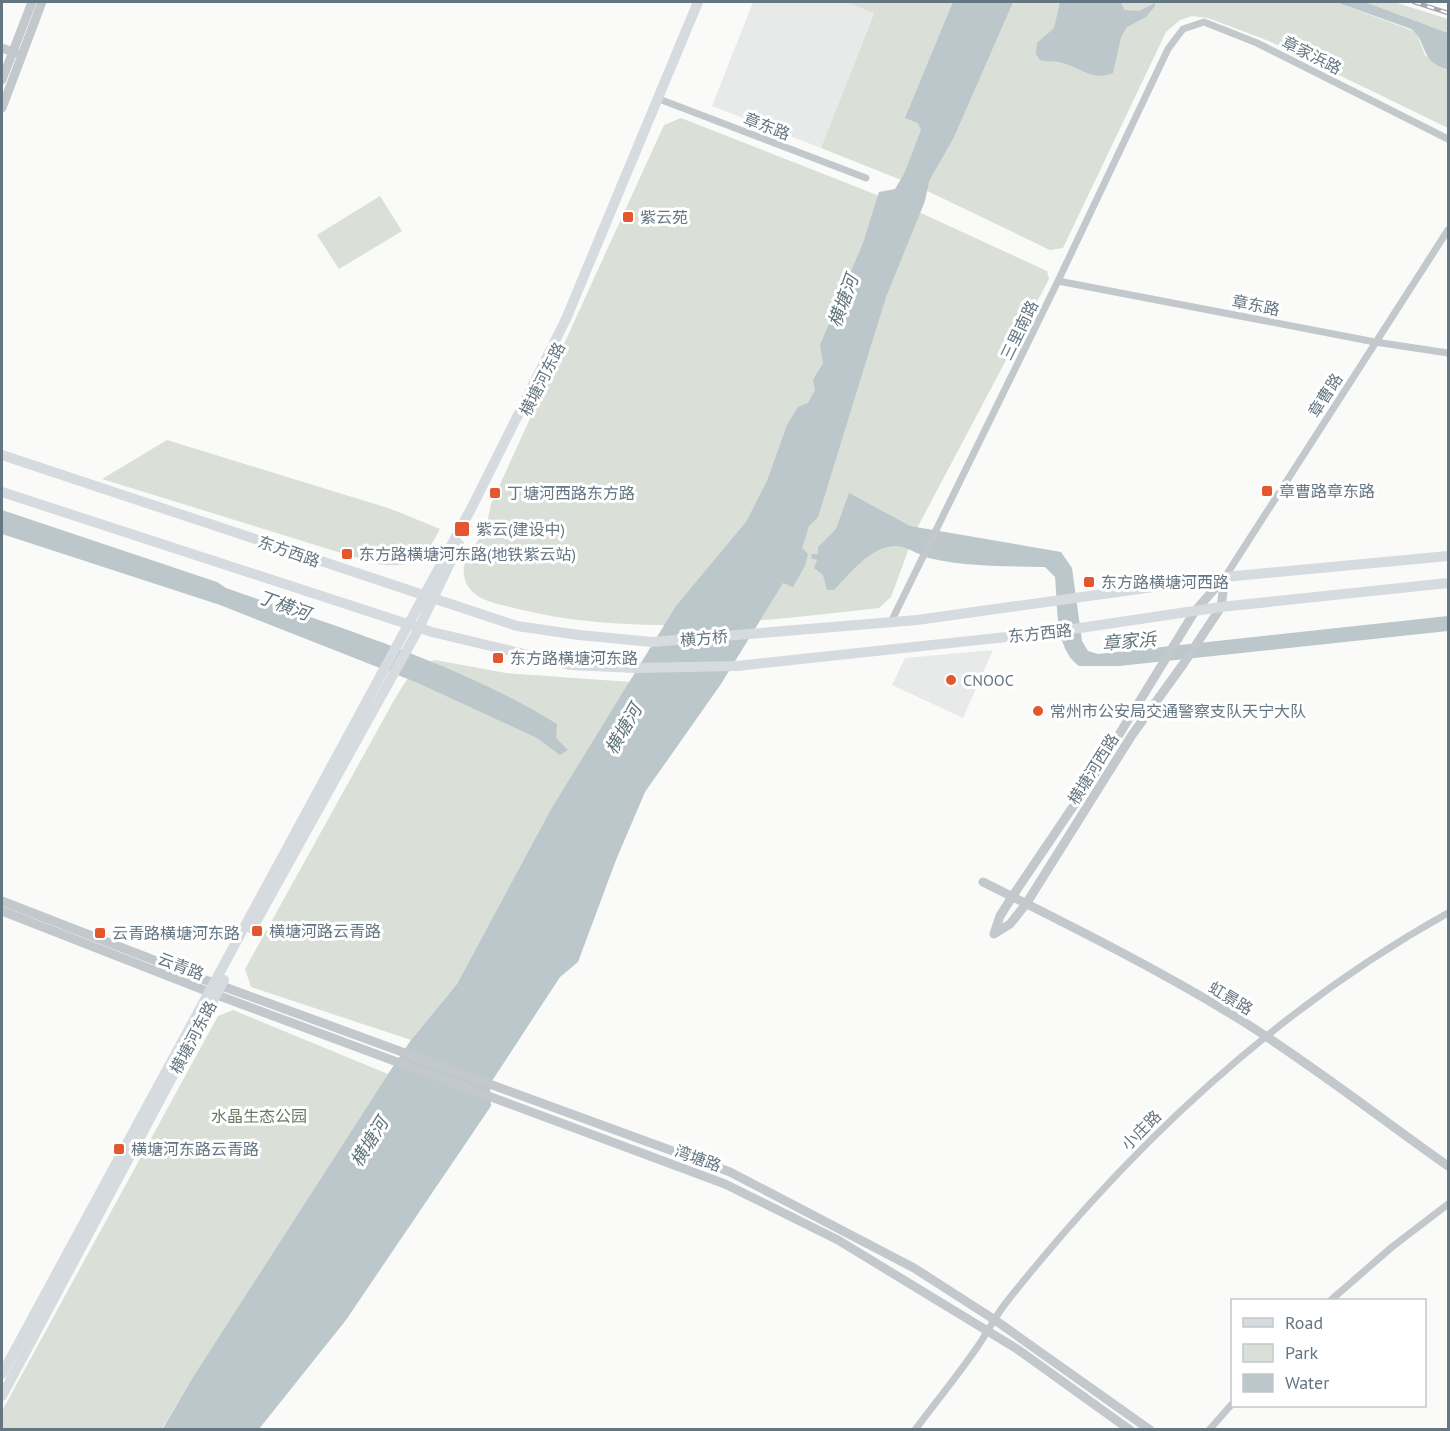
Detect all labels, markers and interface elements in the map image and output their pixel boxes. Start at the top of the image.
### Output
street label: 章家浜路 [1279,32,1345,78]
street label: 章东路 [741,108,793,144]
place label: 紫云苑 [640,207,688,227]
marker: 紫云苑 [621,210,635,224]
water label: 横塘河 [823,269,864,330]
street label: 章东路 [1231,291,1281,319]
street label: 三里南路 [996,297,1042,363]
street label: 横塘河东路 [515,339,569,419]
street label: 章曹路 [1304,369,1346,421]
place label: 章曹路章东路 [1279,481,1375,501]
place label: 丁塘河西路东方路 [507,483,635,503]
marker: 章曹路章东路 [1260,484,1274,498]
marker: 丁塘河西路东方路 [488,486,502,500]
place label: 紫云(建设中) [476,519,565,539]
marker: 紫云(建设中) [453,520,471,538]
street label: 东方西路 [255,531,323,571]
place label: 东方路横塘河东路(地铁紫云站) [359,544,576,564]
marker: 东方路横塘河东路(地铁紫云站) [340,547,354,561]
place label: 东方路横塘河西路 [1101,572,1229,592]
marker: 东方路横塘河西路 [1082,575,1096,589]
water label: 丁横河 [255,585,316,626]
street label: 东方西路 [1007,620,1073,646]
street label: 横方桥 [679,626,729,650]
water label: 章家浜 [1101,627,1159,655]
place label: 东方路横塘河东路 [510,648,638,668]
marker: 东方路横塘河东路 [491,651,505,665]
place label: CNOOC [963,670,1014,690]
marker: CNOOC [944,673,958,687]
water label: 横塘河 [600,697,648,758]
place label: 常州市公安局交通警察支队天宁大队 [1050,701,1306,721]
marker: 常州市公安局交通警察支队天宁大队 [1031,704,1045,718]
street label: 横塘河西路 [1063,730,1123,808]
place label: 横塘河路云青路 [269,921,381,941]
place label: 云青路横塘河东路 [112,923,240,943]
marker: 横塘河路云青路 [250,924,264,938]
marker: 云青路横塘河东路 [93,926,107,940]
street label: 云青路 [155,948,207,984]
street label: 虹景路 [1205,977,1257,1019]
street label: 横塘河东路 [165,997,221,1077]
park label: 水晶生态公园 [211,1106,307,1126]
street label: 小庄路 [1117,1106,1165,1154]
water label: 横塘河 [345,1110,395,1171]
place label: 横塘河东路云青路 [131,1139,259,1159]
street label: 湾塘路 [672,1140,724,1176]
marker: 横塘河东路云青路 [112,1142,126,1156]
legend [1231,1299,1426,1407]
text: Road [1285,1311,1323,1334]
text: Park [1285,1341,1318,1364]
text: Water [1285,1371,1329,1394]

